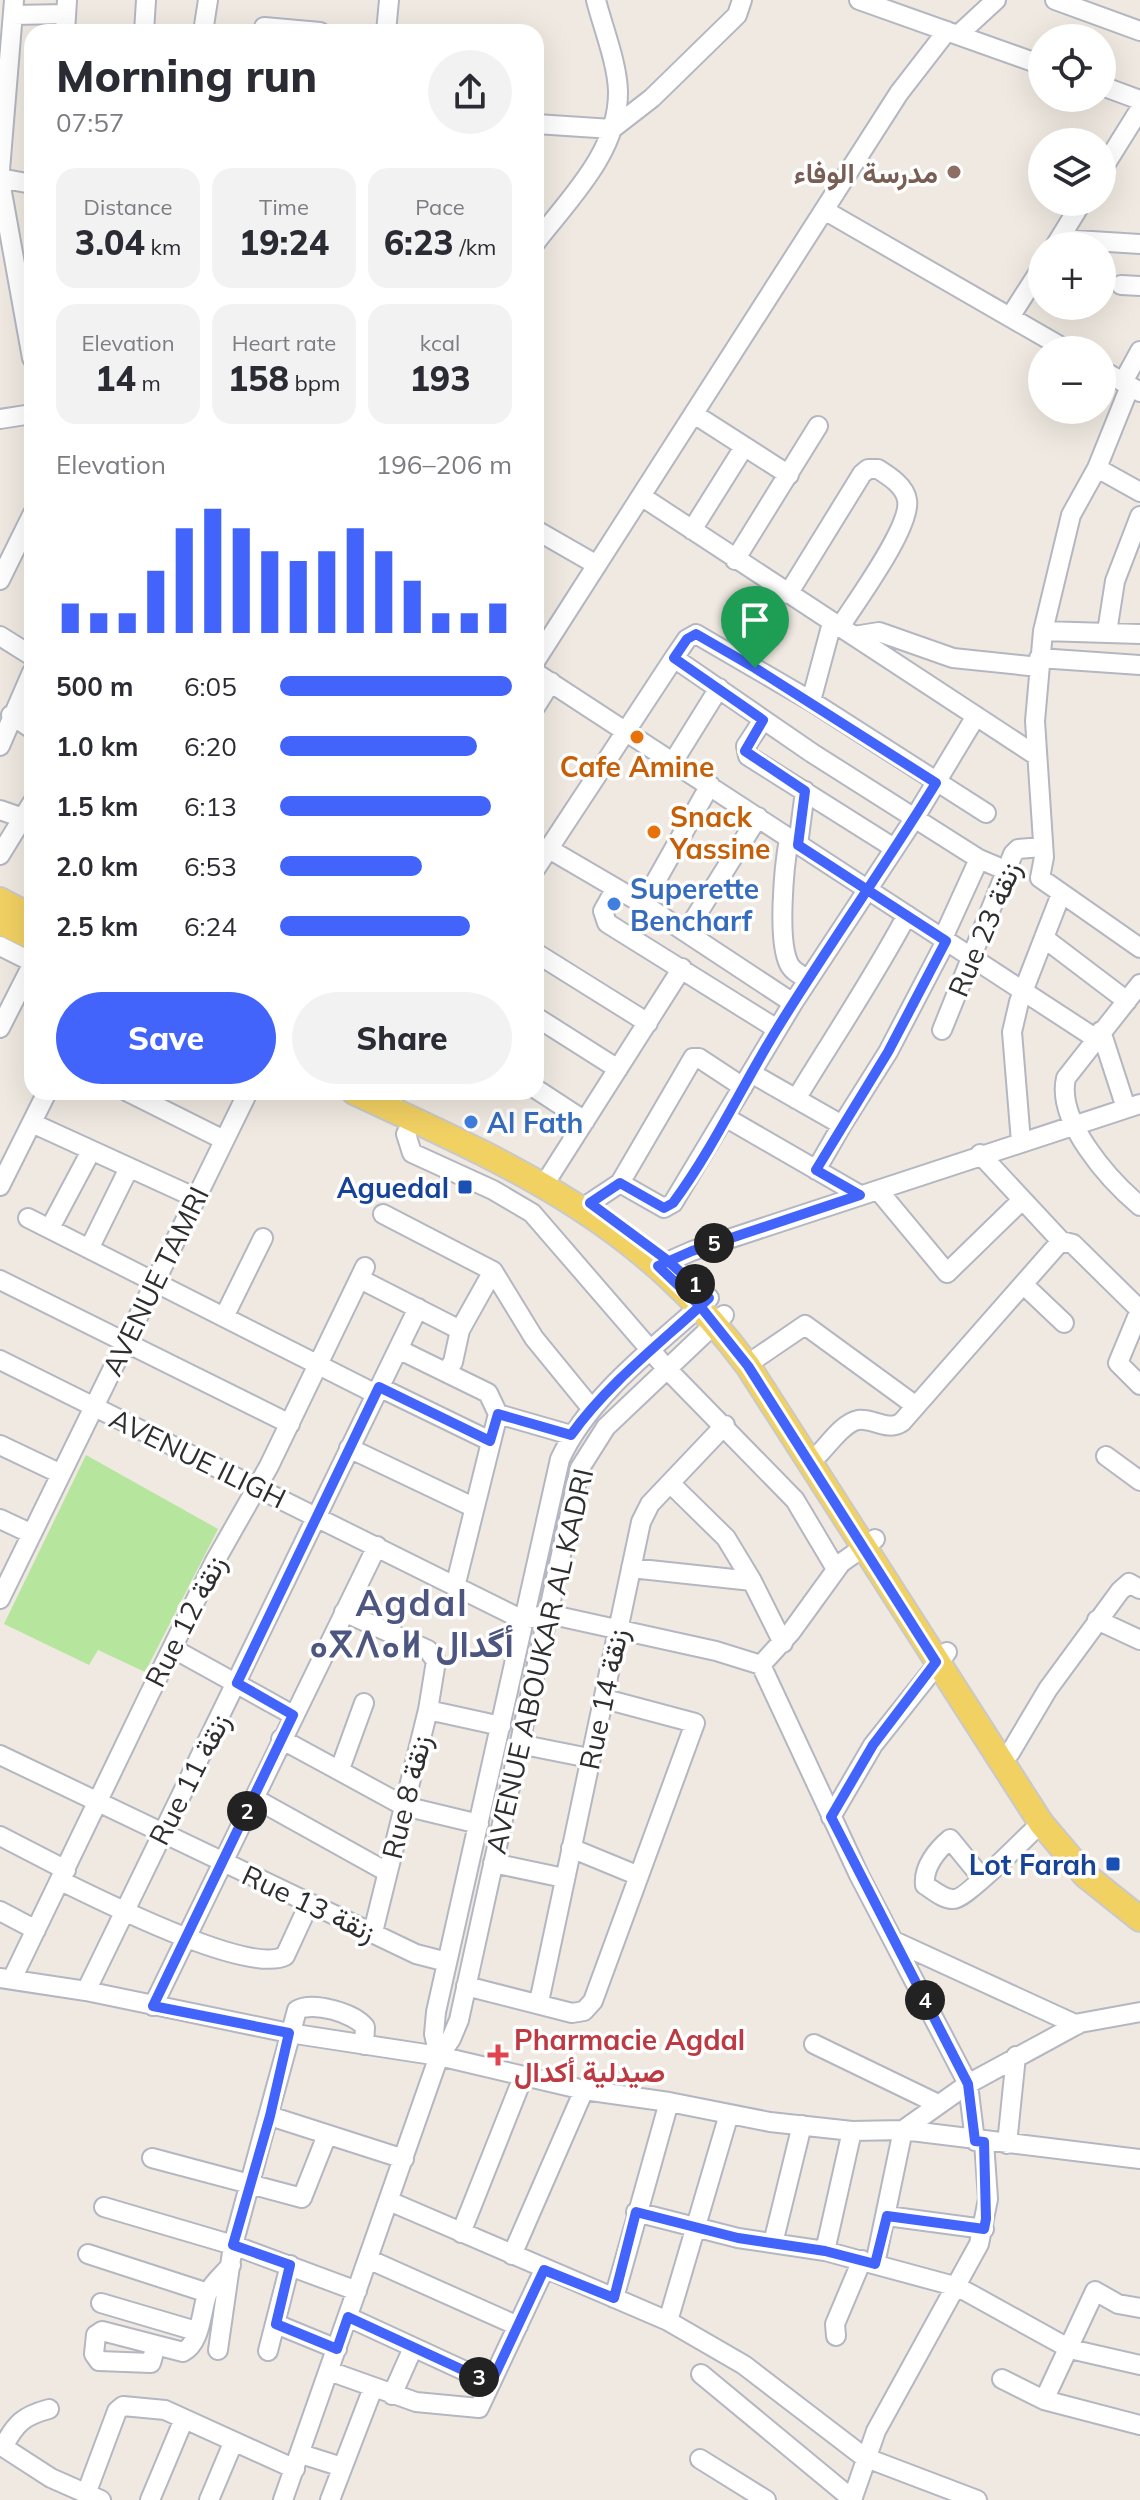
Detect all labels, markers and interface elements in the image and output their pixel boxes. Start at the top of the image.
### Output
map controls [1028,24,1116,424]
button: locate [1028,24,1116,112]
text: Morning run [56,48,317,103]
button: share [428,50,512,134]
text: 07:57 [56,106,124,139]
button: layers [1028,128,1116,216]
place label: مدرسة الوفاء [794,155,938,191]
marker: مدرسة الوفاء [945,163,963,181]
text: Distance [84,193,172,221]
text: Time [259,193,309,221]
text: Pace [415,193,465,221]
text: 3.04 [75,221,145,264]
text: 19:24 [239,221,329,264]
text: 6:23 [384,221,454,264]
button: + [1028,232,1116,320]
text: km [145,233,181,261]
text: /km [454,233,496,261]
text: Elevation [81,329,175,357]
text: Heart rate [232,329,336,357]
text: kcal [420,329,460,357]
button: − [1028,336,1116,424]
text: 14 [95,357,136,400]
text: 158 [228,357,289,400]
text: 193 [409,357,471,400]
text: m [136,369,161,397]
text: bpm [289,369,340,397]
text: Elevation [56,448,166,481]
text: 196–206 m [376,448,512,481]
pin [721,586,789,668]
icon: arrive [733,598,777,642]
text: 500 m [56,670,133,703]
text: 6:05 [184,670,237,703]
marker: Cafe Amine [628,728,646,746]
text: 1.0 km [56,730,139,763]
text: 6:20 [184,730,237,763]
place label: Cafe Amine [560,749,714,784]
text: 1.5 km [56,790,139,823]
text: 6:13 [184,790,237,823]
place label: Snack Yassine [669,799,770,866]
marker: Snack Yassine [645,823,663,841]
text: 2.0 km [56,850,139,883]
text: 6:53 [184,850,237,883]
street label: Rue 23 زنقة [940,856,1029,1002]
place label: Superette Bencharf [630,871,759,938]
marker: Superette Bencharf [605,895,623,913]
text: 2.5 km [56,910,139,943]
text: 6:24 [184,910,237,943]
button: Save [56,992,276,1084]
button: Share [292,992,512,1084]
place label: Al Fath [487,1105,583,1140]
marker: Al Fath [462,1113,480,1131]
place label: Aguedal [337,1170,449,1205]
marker: Aguedal [456,1178,474,1196]
street label: AVENUE TAMRI [94,1181,216,1381]
pin: 5 [694,1223,734,1263]
text: 5 [707,1229,721,1257]
pin: 1 [675,1264,715,1304]
text: 1 [688,1270,702,1298]
street label: AVENUE ILIGH [104,1400,292,1516]
street label: AVENUE ABOUKAR AL KADRI [478,1465,600,1857]
street label: Rue 12 زنقة [137,1549,234,1693]
district label: Agdal ⴰⴳⴷⴰⵍ أگدال [310,1580,514,1666]
street label: Rue 14 زنقة [571,1625,636,1773]
street label: Rue 11 زنقة [141,1707,238,1851]
street label: Rue 8 زنقة [374,1731,439,1863]
pin: 2 [227,1791,267,1831]
text: 2 [240,1797,254,1825]
place label: Lot Farah [969,1847,1097,1882]
marker: Lot Farah [1104,1855,1122,1873]
street label: Rue 13 زنقة [236,1857,381,1950]
pin: 4 [905,1980,945,2020]
text: 4 [918,1986,932,2014]
place label: Pharmacie Agdal صيدلية أكدال [514,2022,745,2089]
marker: Pharmacie Agdal صيدلية أكدال [489,2046,507,2064]
pin: 3 [459,2357,499,2397]
text: 3 [472,2363,486,2391]

